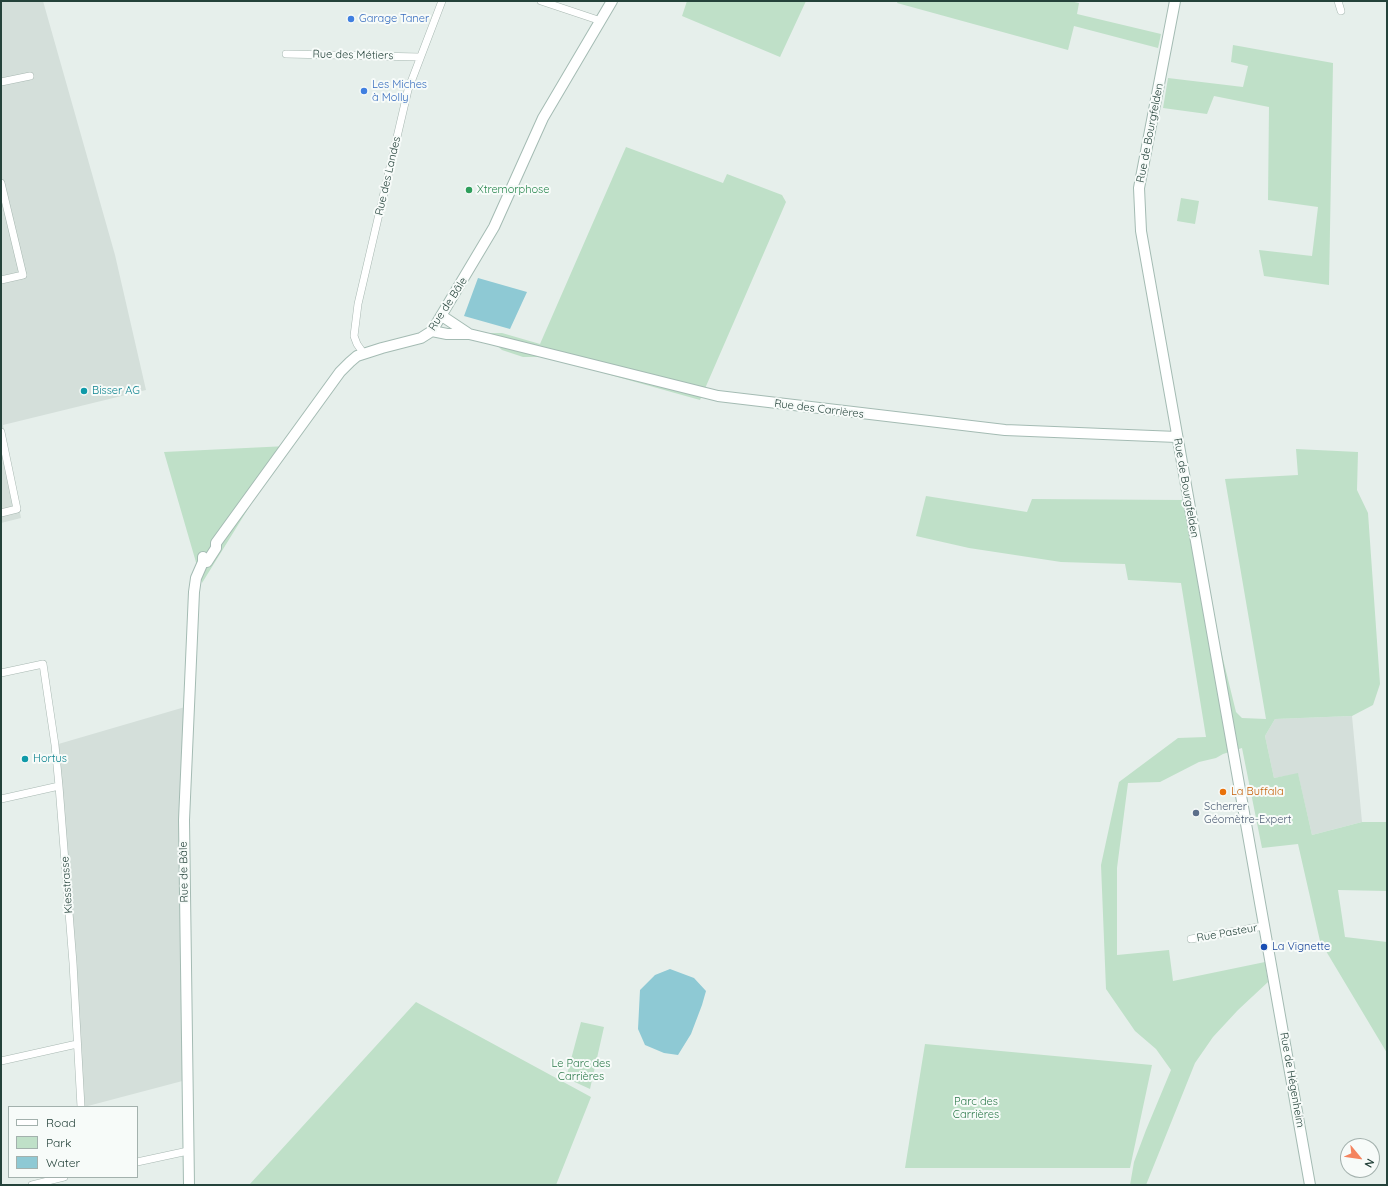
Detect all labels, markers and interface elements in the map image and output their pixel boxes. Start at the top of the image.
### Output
place label: Garage Taner [359,12,429,26]
marker: Garage Taner [346,14,356,24]
street label: Rue des Métiers [312,48,394,62]
place label: Les Miches à Molly [372,78,427,104]
street label: Rue de Bourgfelden [1134,82,1166,184]
marker: Les Miches à Molly [359,86,369,96]
street label: Rue des Landes [372,135,404,217]
place label: Xtremorphose [477,183,549,197]
marker: Xtremorphose [464,185,474,195]
street label: Rue de Bâle [426,275,470,333]
place label: Bisser AG [92,384,140,398]
marker: Bisser AG [79,386,89,396]
street label: Rue des Carrières [774,397,864,421]
street label: Rue de Bourgfelden [1171,437,1201,539]
place label: Hortus [33,752,67,766]
marker: Hortus [20,754,30,764]
place label: La Buffala [1231,785,1284,799]
marker: La Buffala [1218,787,1228,797]
place label: Scherrer Géomètre-Expert [1204,800,1291,826]
marker: Scherrer Géomètre-Expert [1191,808,1201,818]
street label: Rue de Bâle [177,841,191,903]
street label: Kiesstrasse [58,856,76,914]
street label: Rue Pasteur [1196,921,1258,945]
place label: La Vignette [1272,940,1330,954]
marker: La Vignette [1259,942,1269,952]
street label: Rue de Hégenheim [1277,1031,1307,1129]
park label: Le Parc des Carrières [552,1057,610,1083]
park label: Parc des Carrières [953,1095,999,1121]
legend [8,1106,138,1178]
text: Road [46,1115,76,1130]
text: Park [46,1135,71,1150]
north arrow [1340,1138,1380,1178]
text: Water [46,1155,80,1170]
text: N [1362,1156,1378,1170]

